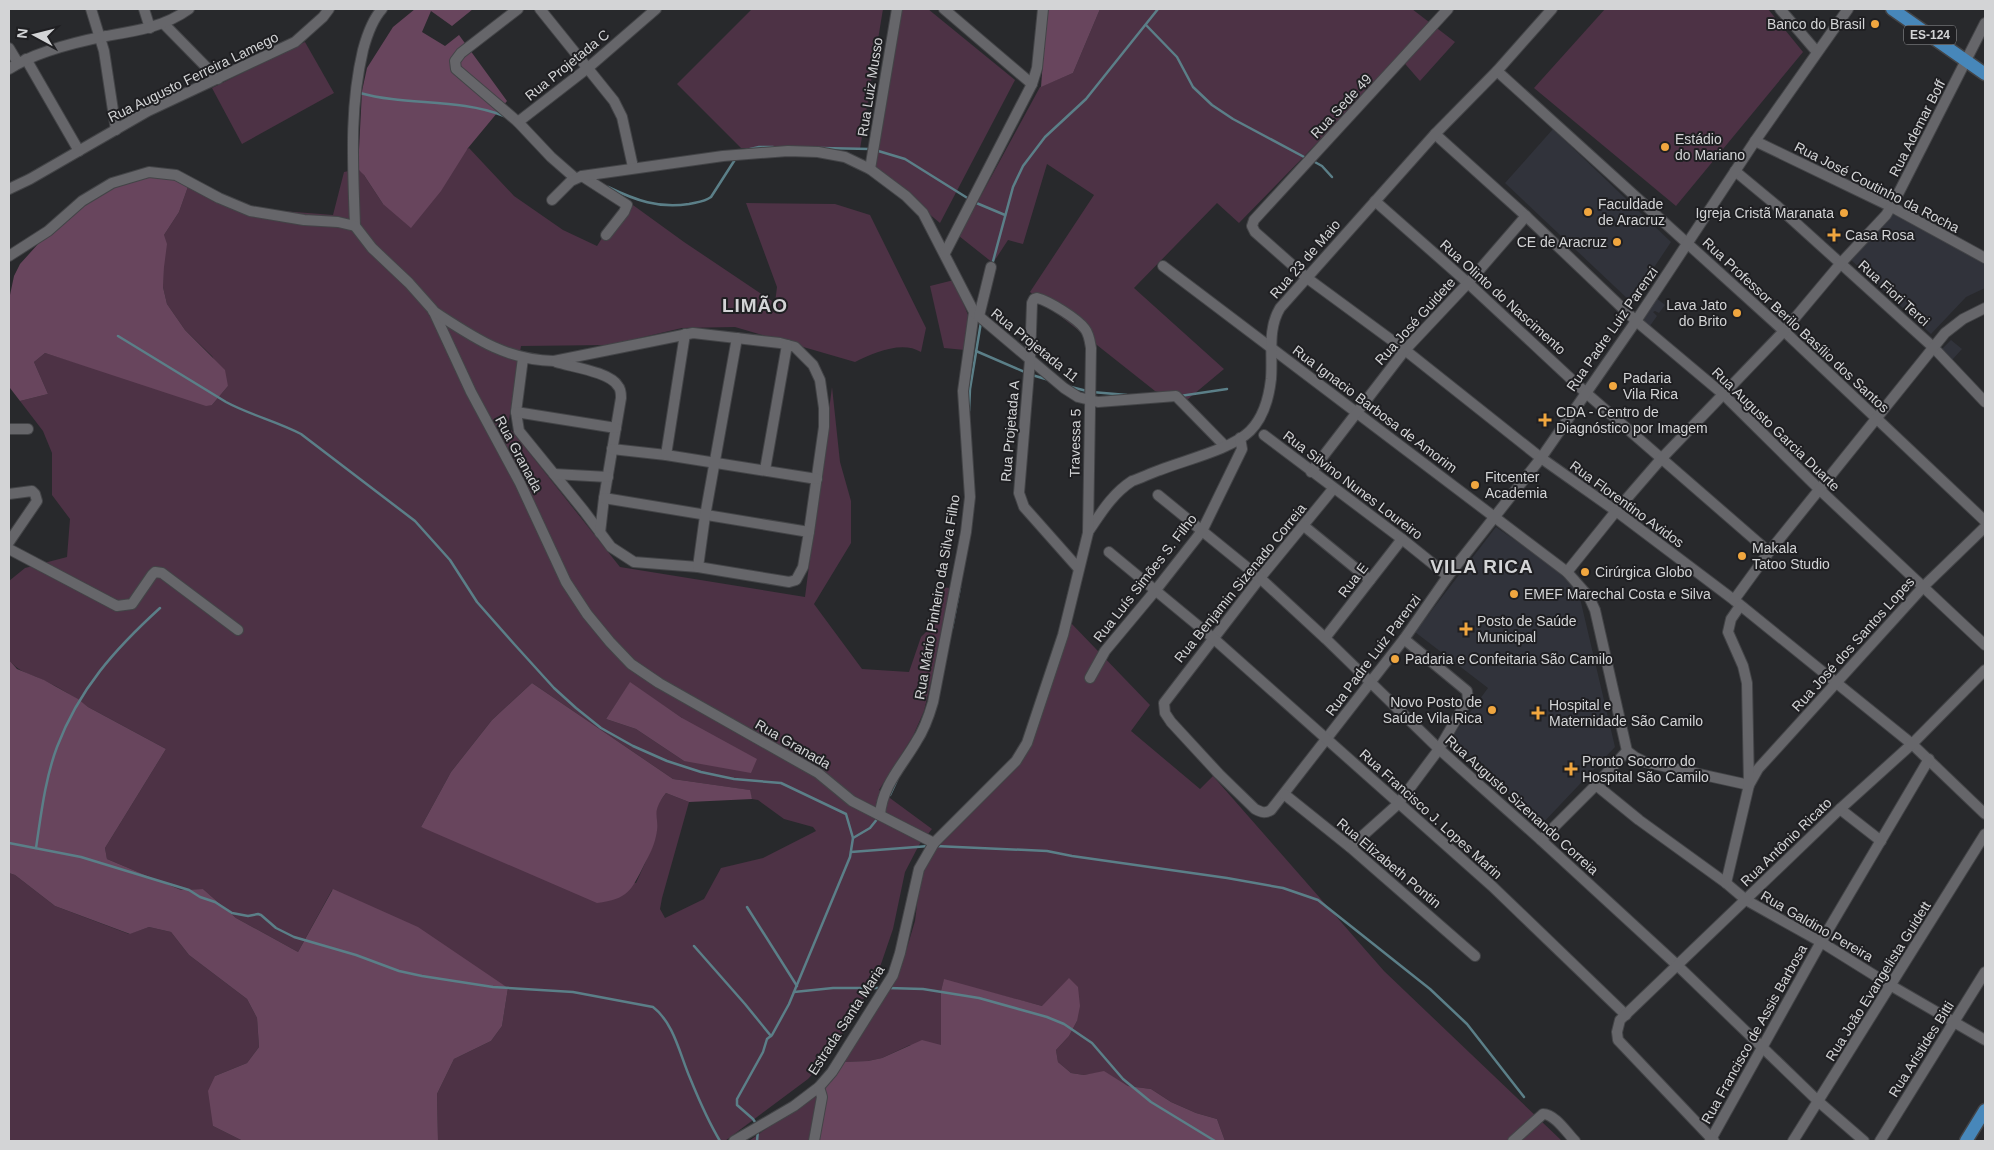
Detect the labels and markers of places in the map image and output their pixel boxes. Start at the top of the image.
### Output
place label: Banco do Brasil [1767,16,1865,32]
marker: Banco do Brasil [1869,18,1881,30]
place label: Estádio do Mariano [1675,131,1745,163]
marker: Estádio do Mariano [1659,141,1671,153]
place label: Faculdade de Aracruz [1598,196,1665,228]
place label: Igreja Cristã Maranata [1695,205,1834,221]
marker: Faculdade de Aracruz [1582,206,1594,218]
marker: Igreja Cristã Maranata [1838,207,1850,219]
place label: Casa Rosa [1845,227,1914,243]
marker: Casa Rosa [1827,228,1841,242]
place label: CE de Aracruz [1517,234,1607,250]
marker: CE de Aracruz [1611,236,1623,248]
place label: Lava Jato do Brito [1666,297,1727,329]
marker: Lava Jato do Brito [1731,307,1743,319]
place label: Padaria Vila Rica [1623,370,1678,402]
marker: Padaria Vila Rica [1607,380,1619,392]
place label: CDA - Centro de Diagnóstico por Imagem [1556,404,1708,436]
marker: CDA - Centro de Diagnóstico por Imagem [1538,413,1552,427]
place label: Fitcenter Academia [1485,469,1547,501]
marker: Fitcenter Academia [1469,479,1481,491]
place label: Makala Tatoo Studio [1752,540,1830,572]
marker: Makala Tatoo Studio [1736,550,1748,562]
place label: Cirúrgica Globo [1595,564,1692,580]
marker: Cirúrgica Globo [1579,566,1591,578]
place label: EMEF Marechal Costa e Silva [1524,586,1711,602]
marker: EMEF Marechal Costa e Silva [1508,588,1520,600]
place label: Posto de Saúde Municipal [1477,613,1577,645]
marker: Posto de Saúde Municipal [1459,622,1473,636]
place label: Padaria e Confeitaria São Camilo [1405,651,1613,667]
marker: Padaria e Confeitaria São Camilo [1389,653,1401,665]
place label: Novo Posto de Saúde Vila Rica [1383,694,1482,726]
place label: Hospital e Maternidade São Camilo [1549,697,1703,729]
marker: Novo Posto de Saúde Vila Rica [1486,704,1498,716]
marker: Hospital e Maternidade São Camilo [1531,706,1545,720]
place label: Pronto Socorro do Hospital São Camilo [1582,753,1709,785]
marker: Pronto Socorro do Hospital São Camilo [1564,762,1578,776]

